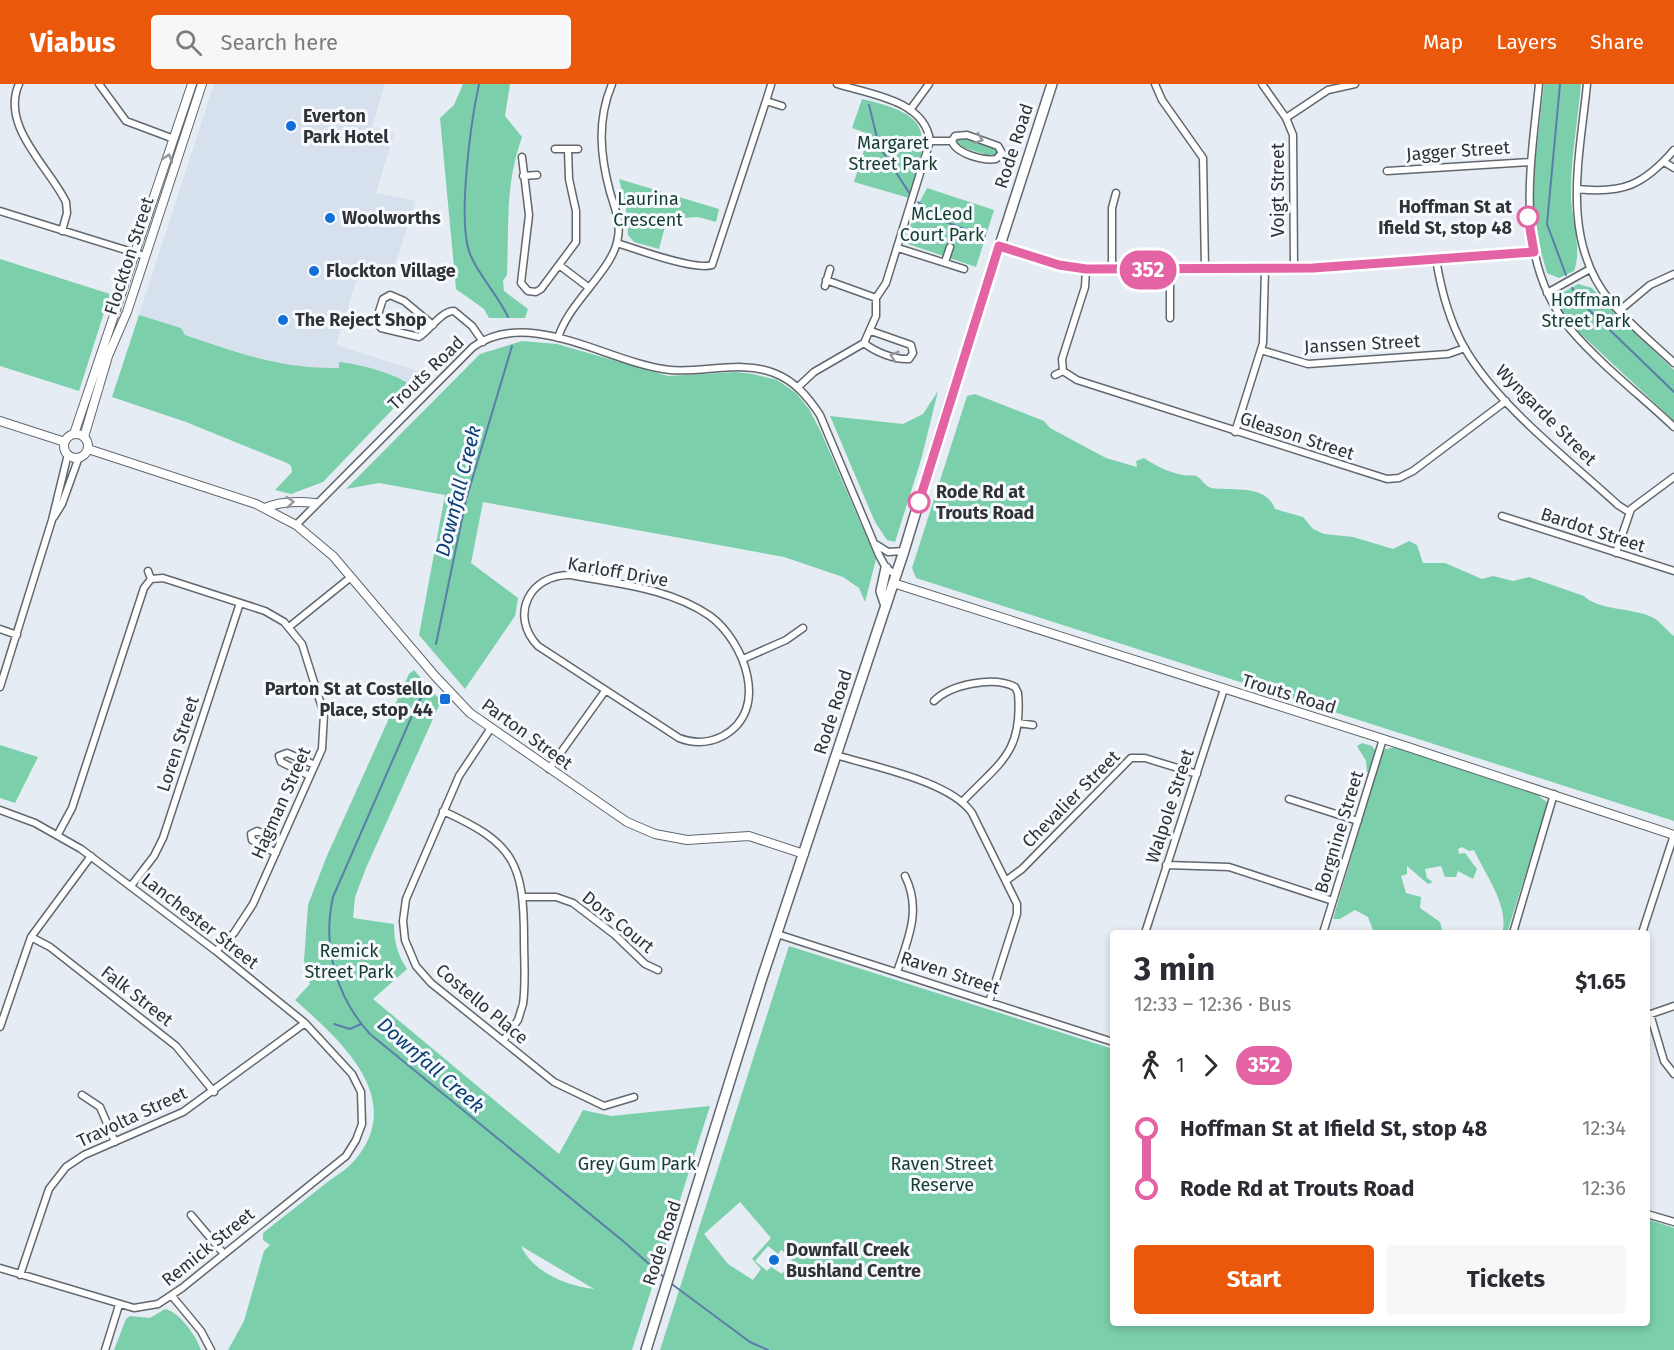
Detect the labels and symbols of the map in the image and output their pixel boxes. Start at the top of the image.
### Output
street label: Rode Road [990,101,1038,191]
place label: Everton Park Hotel [303,105,389,148]
marker: Everton Park Hotel [284,119,298,133]
park label: Margaret Street Park [848,132,938,175]
one-way arrow [973,132,984,145]
street label: Jagger Street [1405,136,1511,166]
street label: Voigt Street [1267,142,1289,237]
one-way arrow [161,153,173,164]
park label: Laurina Crescent [613,188,683,231]
street label: Flockton Street [100,194,159,318]
place label: Hoffman St at Ifield St, stop 48 [1378,196,1513,239]
park label: McLeod Court Park [900,203,985,246]
marker: Hoffman St at Ifield St, stop 48 [1517,206,1539,228]
place label: Woolworths [342,207,441,229]
marker: Woolworths [323,211,337,225]
line badge: 352 [1114,250,1182,290]
place label: Flockton Village [326,260,456,282]
marker: Flockton Village [307,264,321,278]
park label: Hoffman Street Park [1541,289,1631,332]
place label: The Reject Shop [295,309,427,331]
marker: The Reject Shop [276,313,290,327]
street label: Janssen Street [1303,330,1421,358]
street label: Trouts Road [383,331,469,415]
one-way arrow [889,351,900,363]
street label: Wyngarde Street [1491,360,1601,470]
street label: Gleason Street [1237,407,1357,465]
water label: Downfall Creek [430,423,486,559]
place label: Rode Rd at Trouts Road [936,481,1034,524]
marker: Rode Rd at Trouts Road [908,491,930,513]
one-way arrow [285,496,294,509]
street label: Bardot Street [1538,503,1648,557]
street label: Karloff Drive [566,552,670,592]
street label: Rode Road [809,667,857,757]
street label: Trouts Road [1239,669,1339,719]
place label: Parton St at Costello Place, stop 44 [265,678,433,721]
marker: Parton St at Costello Place, stop 44 [438,692,452,706]
street label: Loren Street [152,693,204,795]
street label: Parton Street [477,694,577,775]
street label: Hagman Street [246,743,316,863]
street label: Chevalier Street [1018,745,1125,852]
street label: Walpole Street [1141,746,1199,866]
street label: Borgnine Street [1310,768,1368,896]
street label: Lanchester Street [137,868,264,974]
street label: Dors Court [578,886,659,958]
park label: Remick Street Park [304,940,394,983]
street label: Raven Street [898,947,1003,1000]
street label: Costello Place [431,959,533,1049]
street label: Falk Street [97,961,178,1031]
water label: Downfall Creek [373,1012,489,1118]
street label: Travolta Street [73,1082,191,1152]
park label: Grey Gum Park [578,1153,697,1175]
park label: Raven Street Reserve [891,1153,994,1196]
street label: Rode Road [638,1198,686,1288]
street label: Remick Street [157,1203,259,1291]
place label: Downfall Creek Bushland Centre [786,1239,921,1282]
marker: Downfall Creek Bushland Centre [767,1253,781,1267]

